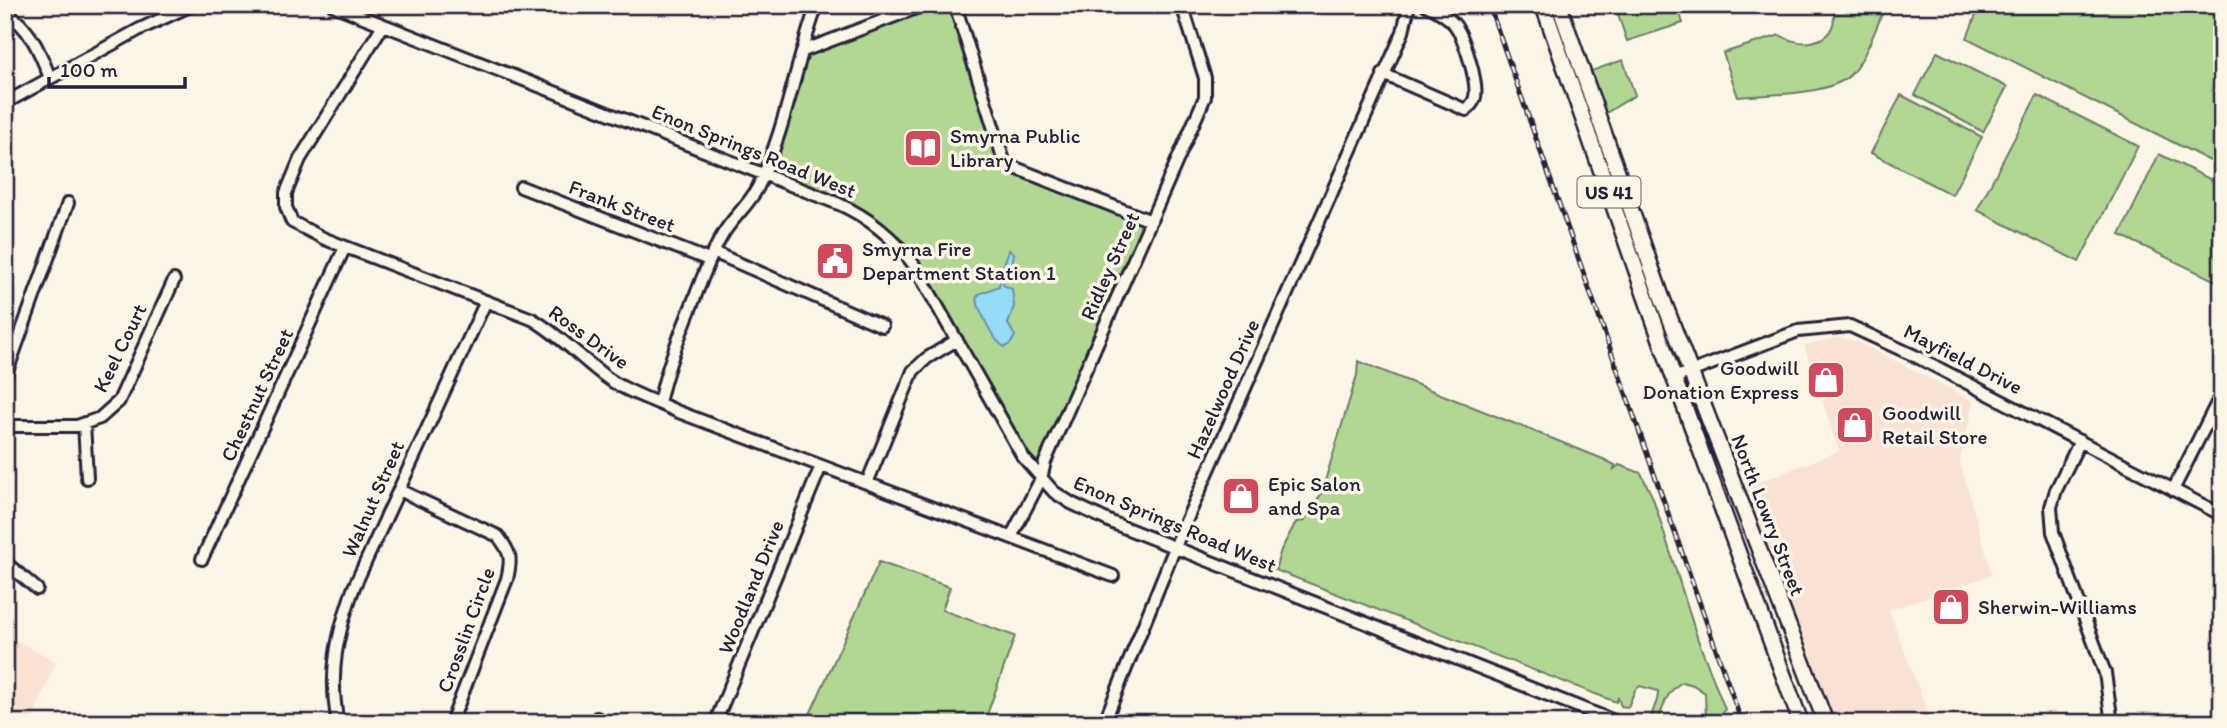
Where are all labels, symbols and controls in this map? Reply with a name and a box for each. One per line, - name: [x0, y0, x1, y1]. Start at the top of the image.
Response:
- scale bar: [49, 46, 186, 90]
- text: 100 m: [60, 57, 118, 82]
- street label: Enon Springs Road West: [648, 98, 860, 203]
- place label: Smyrna Public Library: [950, 123, 1081, 172]
- library icon: Smyrna Public Library: [902, 127, 944, 169]
- street label: Frank Street: [565, 174, 679, 237]
- road number: US 41: [1578, 176, 1640, 208]
- street label: Ridley Street: [1075, 208, 1145, 324]
- place label: Smyrna Fire Department Station 1: [862, 236, 1056, 285]
- public building icon: Smyrna Fire Department Station 1: [814, 240, 856, 282]
- street label: Keel Court: [87, 299, 152, 396]
- street label: Ross Drive: [544, 299, 634, 374]
- street label: Hazelwood Drive: [1181, 315, 1265, 462]
- street label: Mayfield Drive: [1900, 318, 2027, 399]
- street label: Chestnut Street: [215, 324, 298, 465]
- place label: Goodwill Donation Express: [1642, 355, 1799, 404]
- shop icon: Goodwill Donation Express: [1805, 359, 1847, 401]
- place label: Goodwill Retail Store: [1882, 400, 1988, 449]
- shop icon: Goodwill Retail Store: [1834, 404, 1876, 446]
- street label: North Lowry Street: [1726, 431, 1811, 599]
- street label: Walnut Street: [336, 437, 409, 561]
- street label: Enon Springs Road West: [1070, 469, 1281, 578]
- place label: Epic Salon and Spa: [1268, 471, 1361, 520]
- shop icon: Epic Salon and Spa: [1220, 475, 1262, 517]
- street label: Woodland Drive: [712, 516, 789, 657]
- street label: Crosslin Circle: [431, 564, 500, 696]
- shop icon: Sherwin-Williams: [1930, 586, 1972, 628]
- place label: Sherwin-Williams: [1978, 594, 2137, 619]

